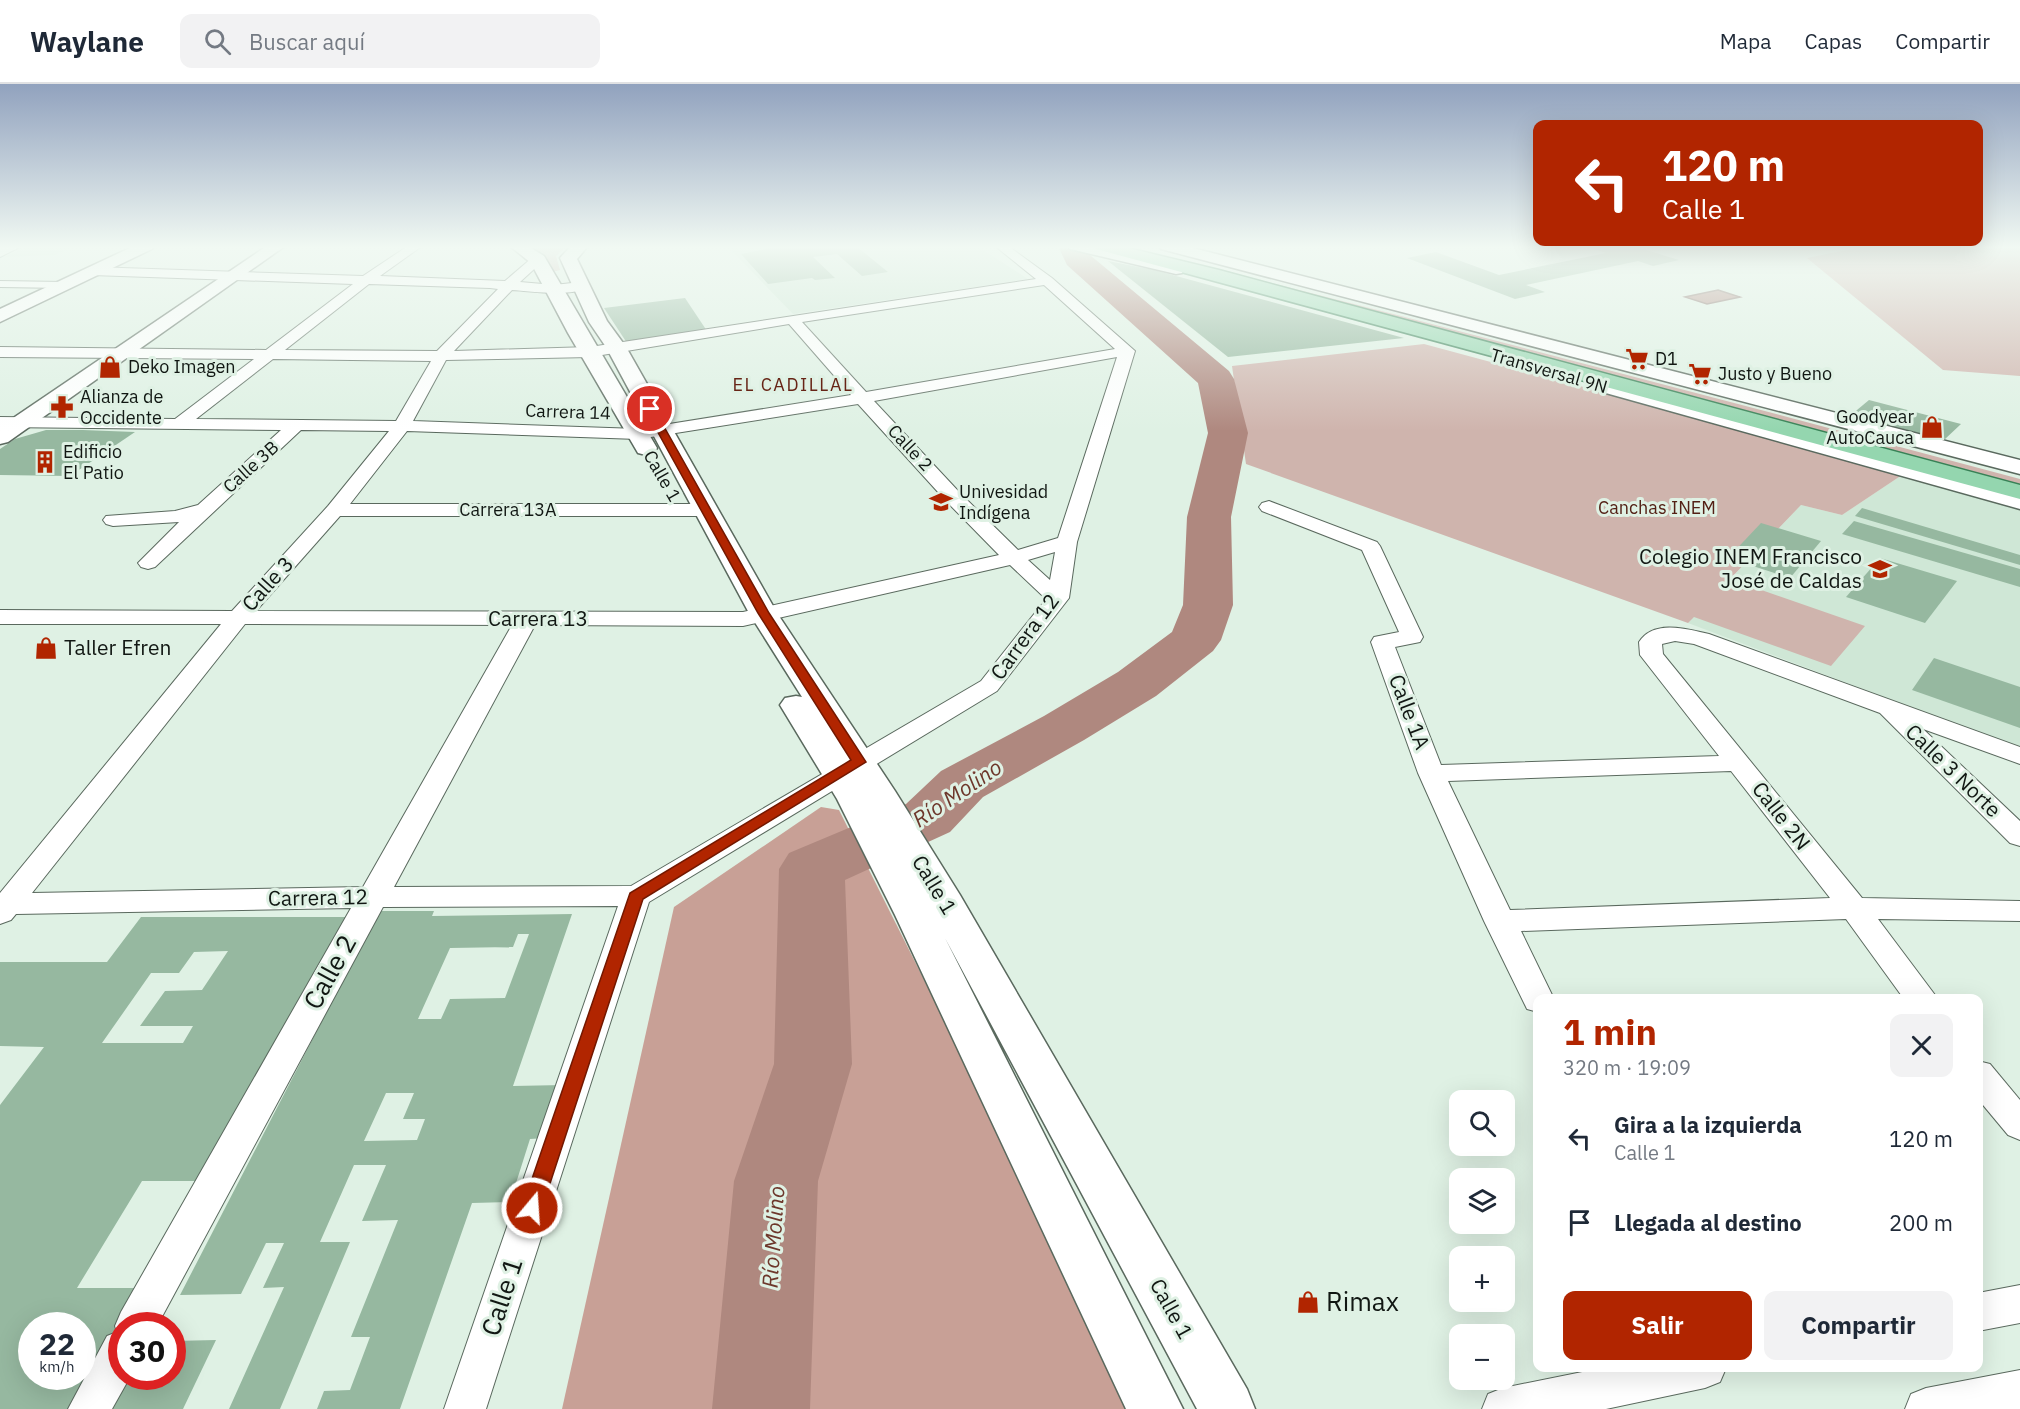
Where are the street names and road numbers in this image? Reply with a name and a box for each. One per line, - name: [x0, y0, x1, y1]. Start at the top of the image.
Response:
- street label: Transversal 9N: [1488, 343, 1610, 398]
- street label: Carrera 14: [525, 399, 611, 424]
- street label: Calle 2: [883, 420, 938, 476]
- street label: Calle 3B: [218, 436, 283, 498]
- street label: Calle 1: [639, 446, 686, 505]
- street label: Carrera 13A: [459, 498, 557, 521]
- street label: Calle 3: [235, 550, 299, 617]
- street label: Carrera 12: [983, 588, 1065, 685]
- street label: Carrera 13: [488, 604, 588, 632]
- street label: Calle 1A: [1383, 670, 1437, 753]
- street label: Calle 3 Norte: [1900, 718, 2008, 823]
- street label: Calle 2N: [1746, 775, 1817, 855]
- street label: Calle 1: [906, 850, 964, 919]
- street label: Carrera 12: [268, 882, 368, 912]
- street label: Calle 2: [295, 928, 363, 1015]
- street label: Calle 1: [473, 1253, 530, 1340]
- street label: Calle 1: [1144, 1273, 1200, 1344]

